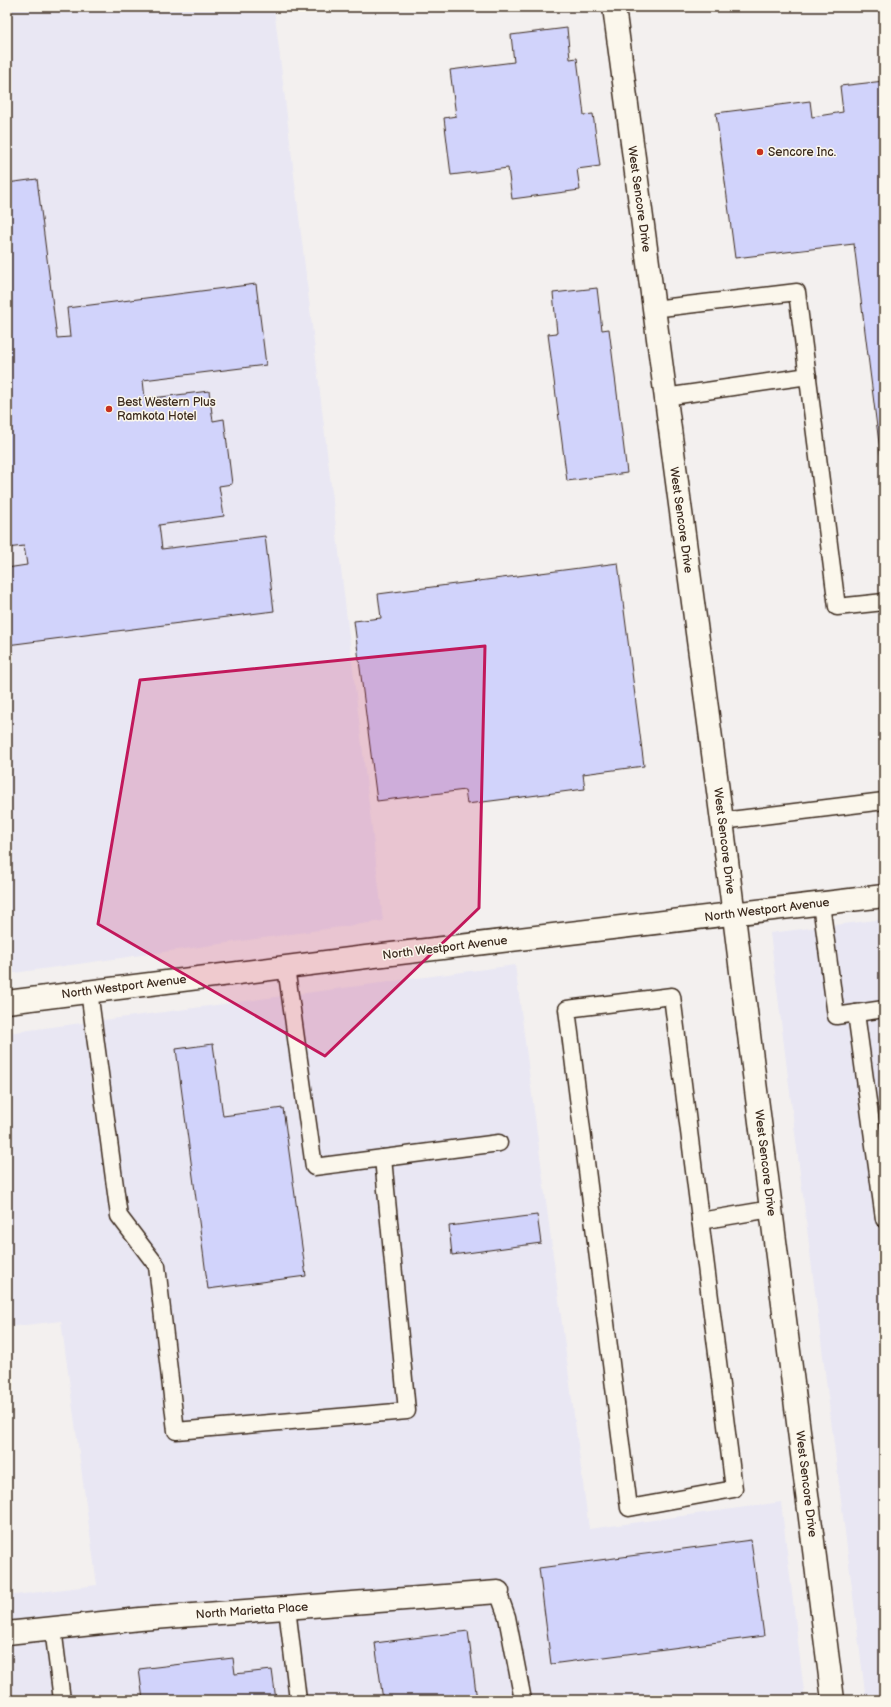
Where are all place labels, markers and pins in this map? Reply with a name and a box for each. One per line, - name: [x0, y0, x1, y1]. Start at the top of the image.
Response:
- place label: Sencore Inc.: [768, 145, 836, 160]
- marker: Sencore Inc.: [755, 147, 765, 157]
- place label: Best Western Plus Ramkota Hotel: [117, 395, 216, 424]
- marker: Best Western Plus Ramkota Hotel: [104, 404, 114, 414]

